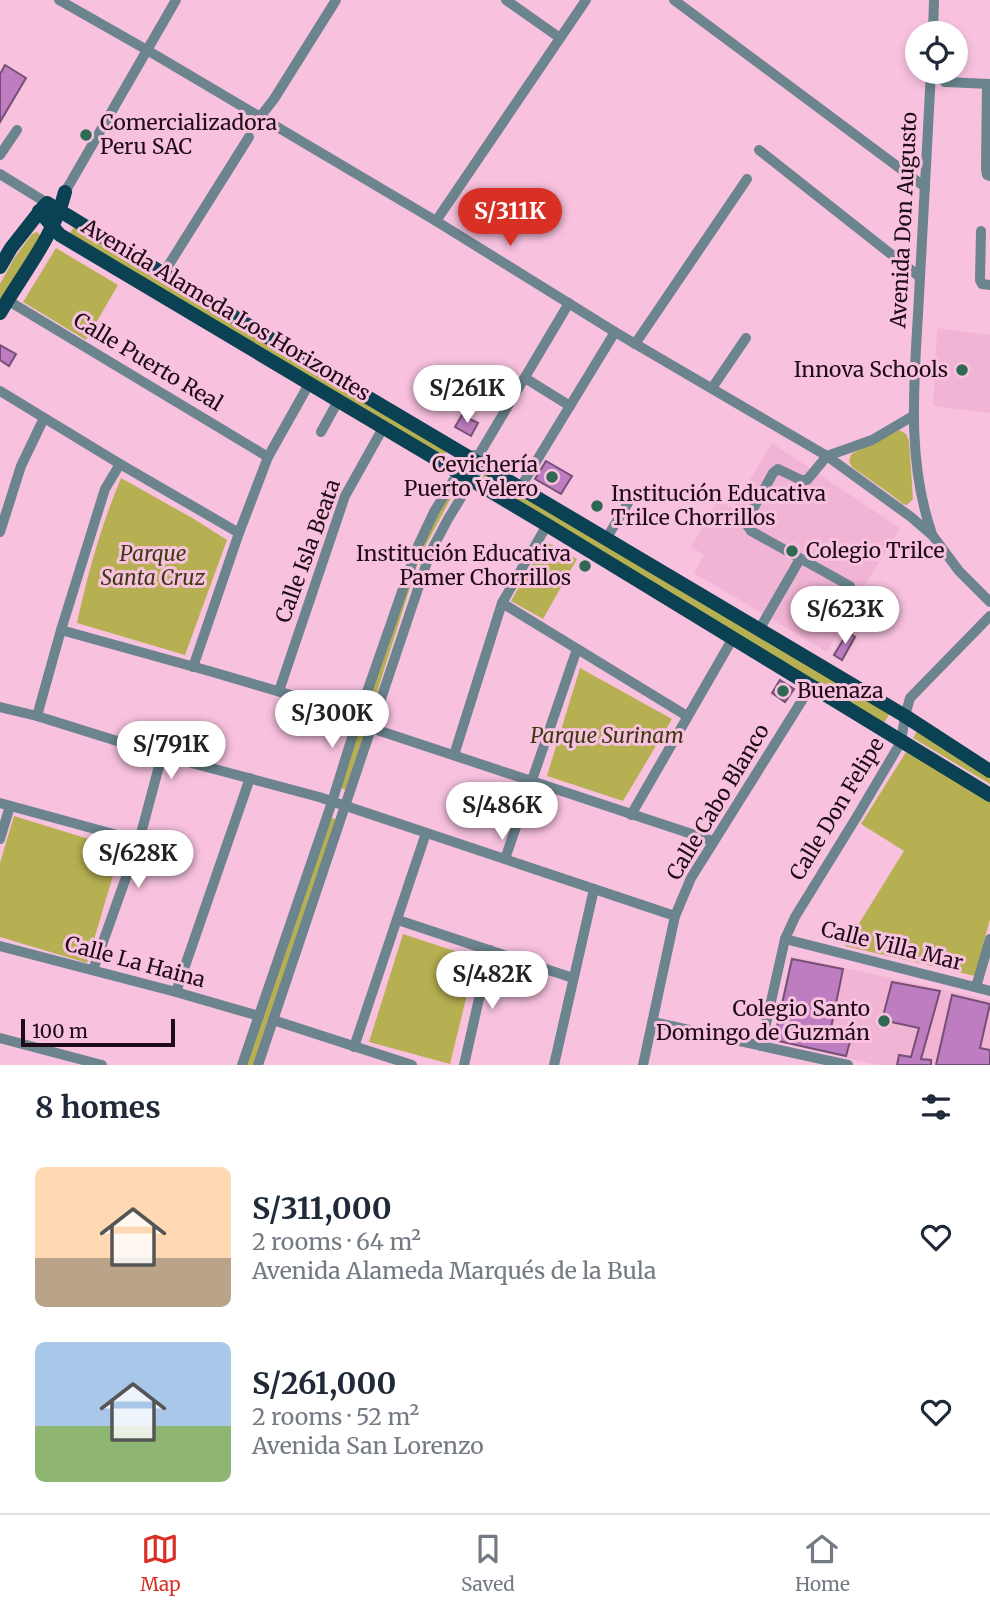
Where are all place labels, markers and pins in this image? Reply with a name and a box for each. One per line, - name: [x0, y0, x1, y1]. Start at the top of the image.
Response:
- place label: Comercializadora Peru SAC: [100, 109, 277, 160]
- marker: Comercializadora Peru SAC: [78, 127, 94, 143]
- pin: S/311K: [453, 188, 567, 248]
- place label: Innova Schools: [794, 356, 948, 383]
- marker: Innova Schools: [954, 362, 970, 378]
- pin: S/261K: [410, 366, 524, 425]
- place label: Cevichería Puerto Velero: [404, 451, 538, 502]
- marker: Cevichería Puerto Velero: [544, 469, 560, 485]
- place label: Institución Educativa Trilce Chorrillos: [611, 480, 826, 531]
- marker: Institución Educativa Trilce Chorrillos: [589, 498, 605, 514]
- place label: Colegio Trilce: [806, 537, 945, 564]
- place label: Institución Educativa Pamer Chorrillos: [356, 540, 571, 591]
- marker: Colegio Trilce: [784, 543, 800, 559]
- marker: Institución Educativa Pamer Chorrillos: [577, 558, 593, 574]
- pin: S/623K: [788, 586, 902, 646]
- place label: Buenaza: [797, 677, 883, 704]
- marker: Buenaza: [775, 683, 791, 699]
- pin: S/300K: [275, 690, 389, 750]
- pin: S/791K: [114, 722, 228, 781]
- pin: S/486K: [445, 782, 559, 842]
- pin: S/628K: [81, 830, 195, 890]
- pin: S/482K: [435, 951, 549, 1011]
- place label: Colegio Santo Domingo de Guzmán: [656, 995, 870, 1046]
- marker: Colegio Santo Domingo de Guzmán: [876, 1013, 892, 1029]

